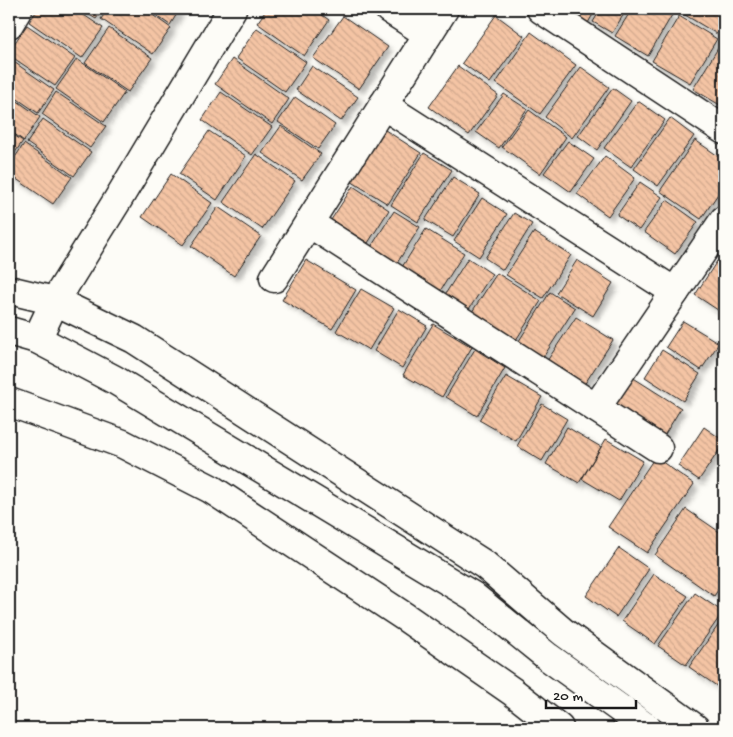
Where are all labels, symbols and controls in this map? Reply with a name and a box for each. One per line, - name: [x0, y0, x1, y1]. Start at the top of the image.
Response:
- scale bar: [546, 677, 636, 709]
- text: 20 m: [553, 688, 583, 706]

